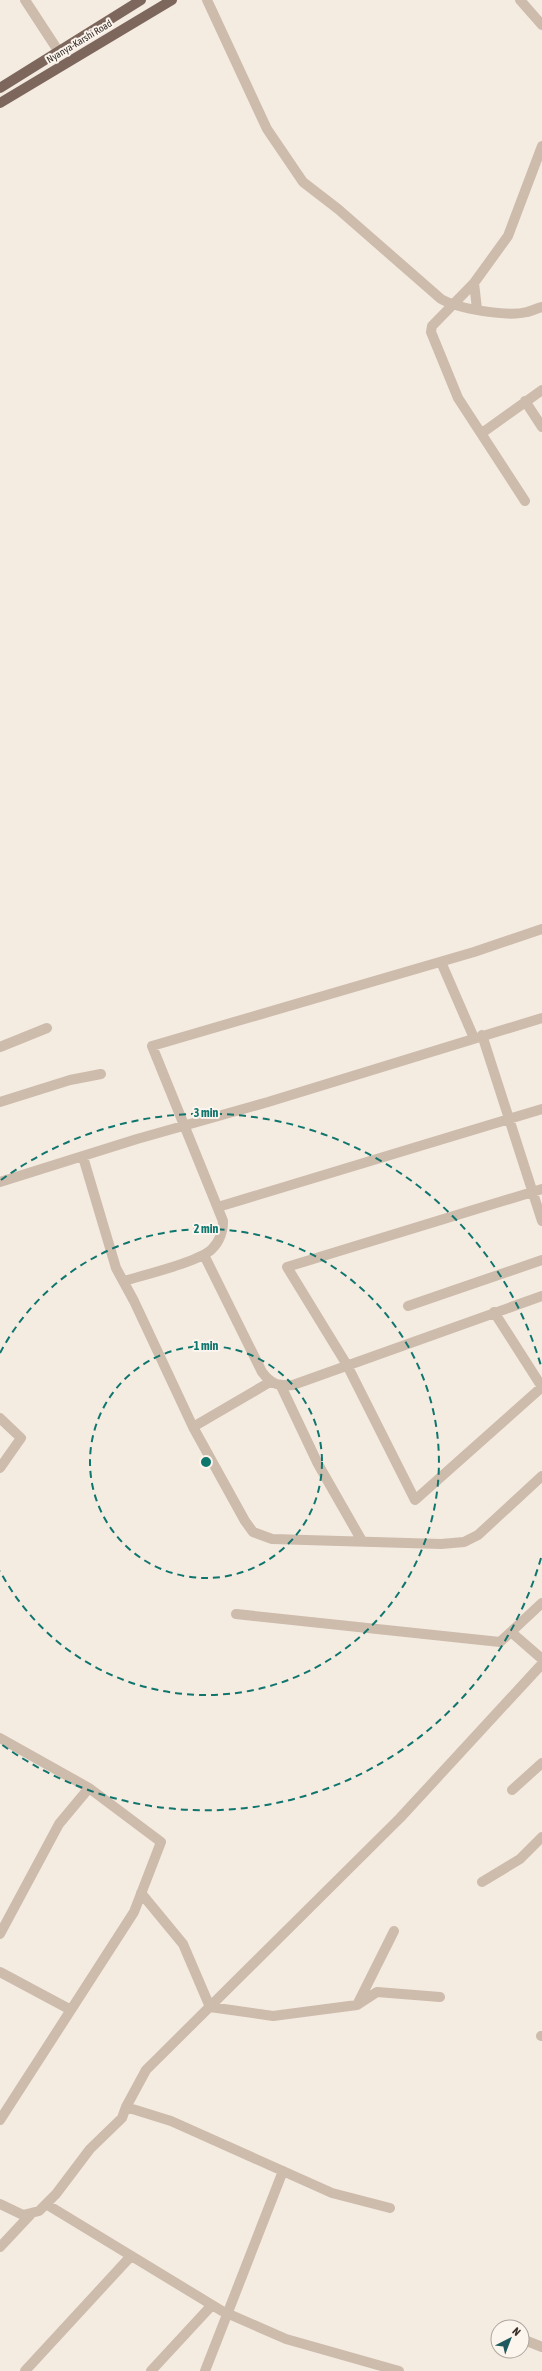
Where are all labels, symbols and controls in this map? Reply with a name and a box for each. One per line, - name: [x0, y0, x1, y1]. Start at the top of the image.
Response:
- street label: Nyanya-Karshi Road: [45, 18, 114, 65]
- text: 3 min: [194, 1106, 218, 1120]
- text: 2 min: [194, 1222, 218, 1236]
- text: 1 min: [194, 1339, 218, 1353]
- centre of rings: [199, 1455, 213, 1469]
- north arrow: [490, 2319, 530, 2359]
- text: N: [510, 2325, 523, 2338]

